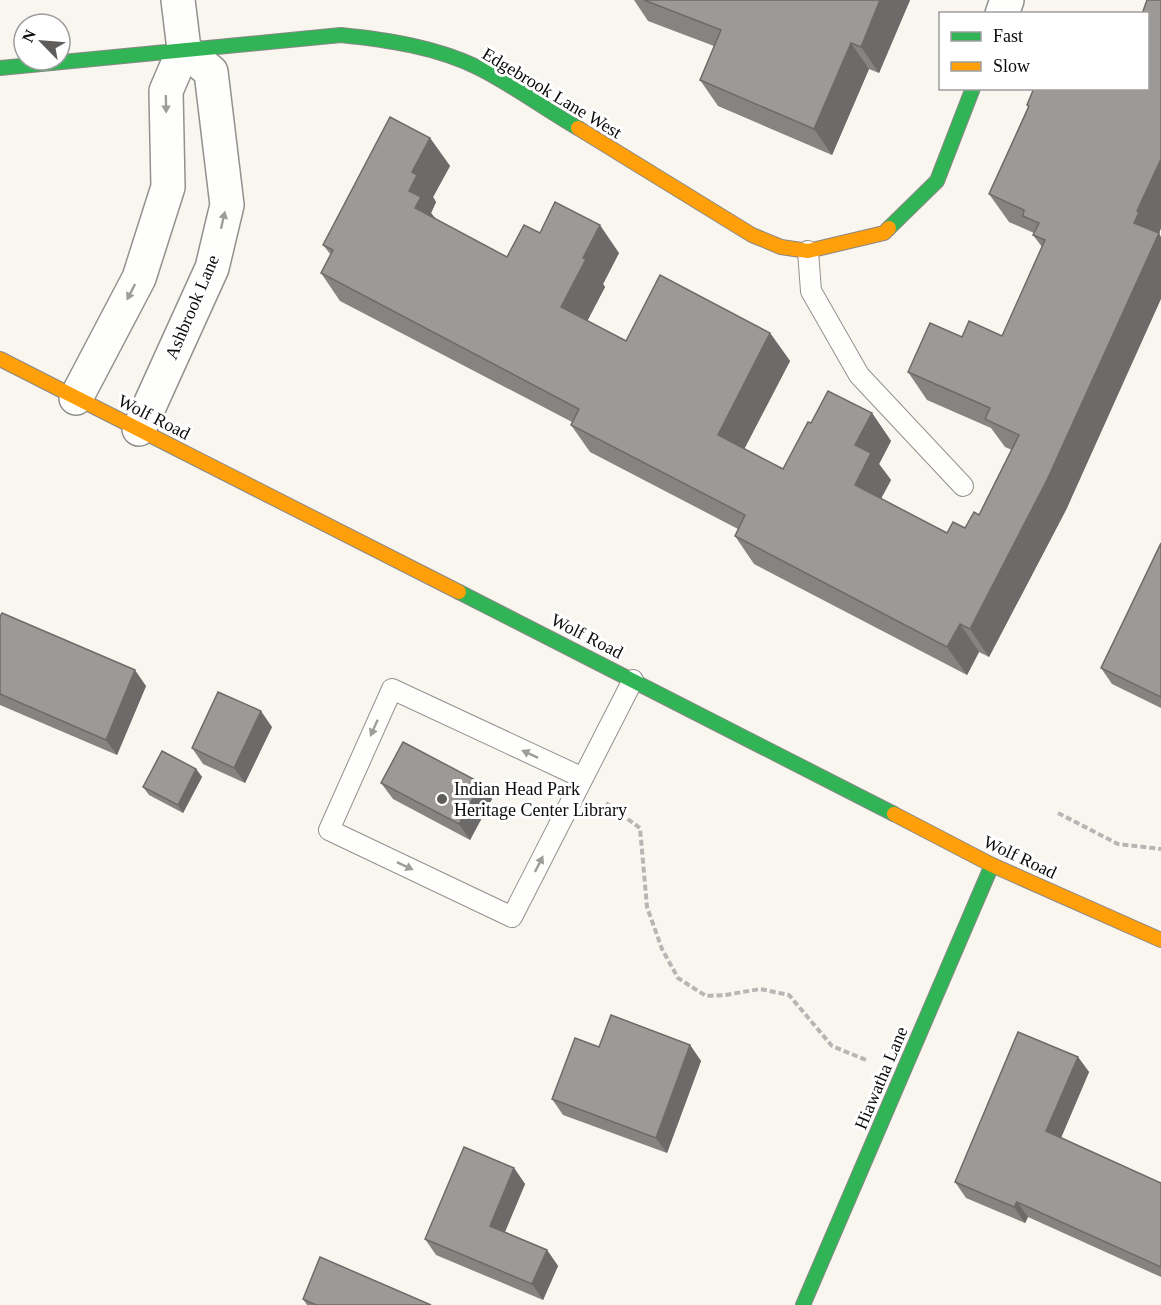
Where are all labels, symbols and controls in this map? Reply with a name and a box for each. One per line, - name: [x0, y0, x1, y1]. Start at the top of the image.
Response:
- north arrow: [12, 12, 72, 72]
- legend: [939, 12, 1149, 90]
- text: Fast: [993, 26, 1023, 46]
- text: N: [19, 27, 39, 45]
- street label: Edgebrook Lane West: [479, 43, 625, 143]
- text: Slow: [993, 56, 1030, 76]
- one-way arrow: [161, 94, 171, 113]
- one-way arrow: [219, 211, 229, 229]
- street label: Ashbrook Lane: [161, 252, 223, 362]
- one-way arrow: [127, 284, 136, 301]
- street label: Wolf Road: [115, 390, 193, 444]
- street label: Wolf Road: [548, 609, 626, 663]
- one-way arrow: [370, 720, 379, 737]
- one-way arrow: [521, 749, 538, 758]
- place label: Indian Head Park Heritage Center Library: [454, 779, 627, 820]
- marker: Indian Head Park Heritage Center Library: [435, 792, 449, 806]
- street label: Wolf Road: [980, 831, 1060, 883]
- one-way arrow: [534, 856, 543, 873]
- one-way arrow: [396, 861, 413, 870]
- street label: Hiawatha Lane: [850, 1024, 912, 1132]

